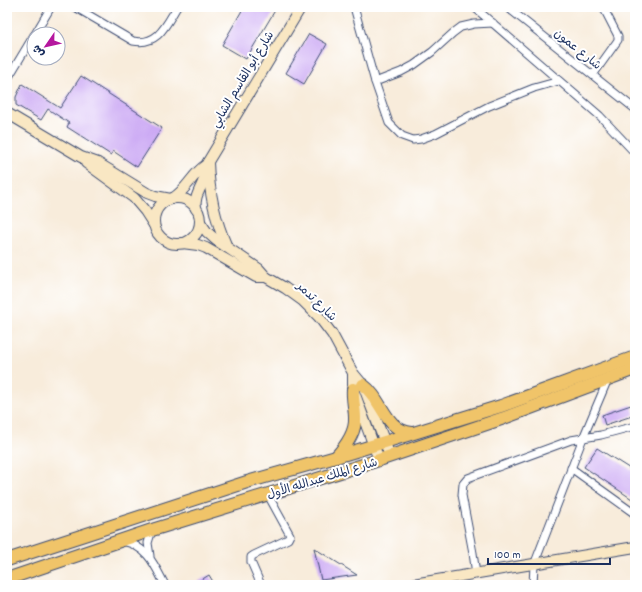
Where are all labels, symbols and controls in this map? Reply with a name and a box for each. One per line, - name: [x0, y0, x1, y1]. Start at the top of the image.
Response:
- north arrow: [26, 26, 66, 66]
- street label: شارع عمون: [550, 26, 604, 75]
- street label: شارع أبو القاسم الشابي: [208, 28, 280, 132]
- text: ش: [29, 41, 49, 60]
- street label: شارع تدمر: [291, 278, 340, 326]
- street label: شارع الملك عبدالله الأول: [265, 454, 380, 504]
- scale bar: [488, 540, 610, 566]
- text: 100 m: [494, 547, 521, 564]

